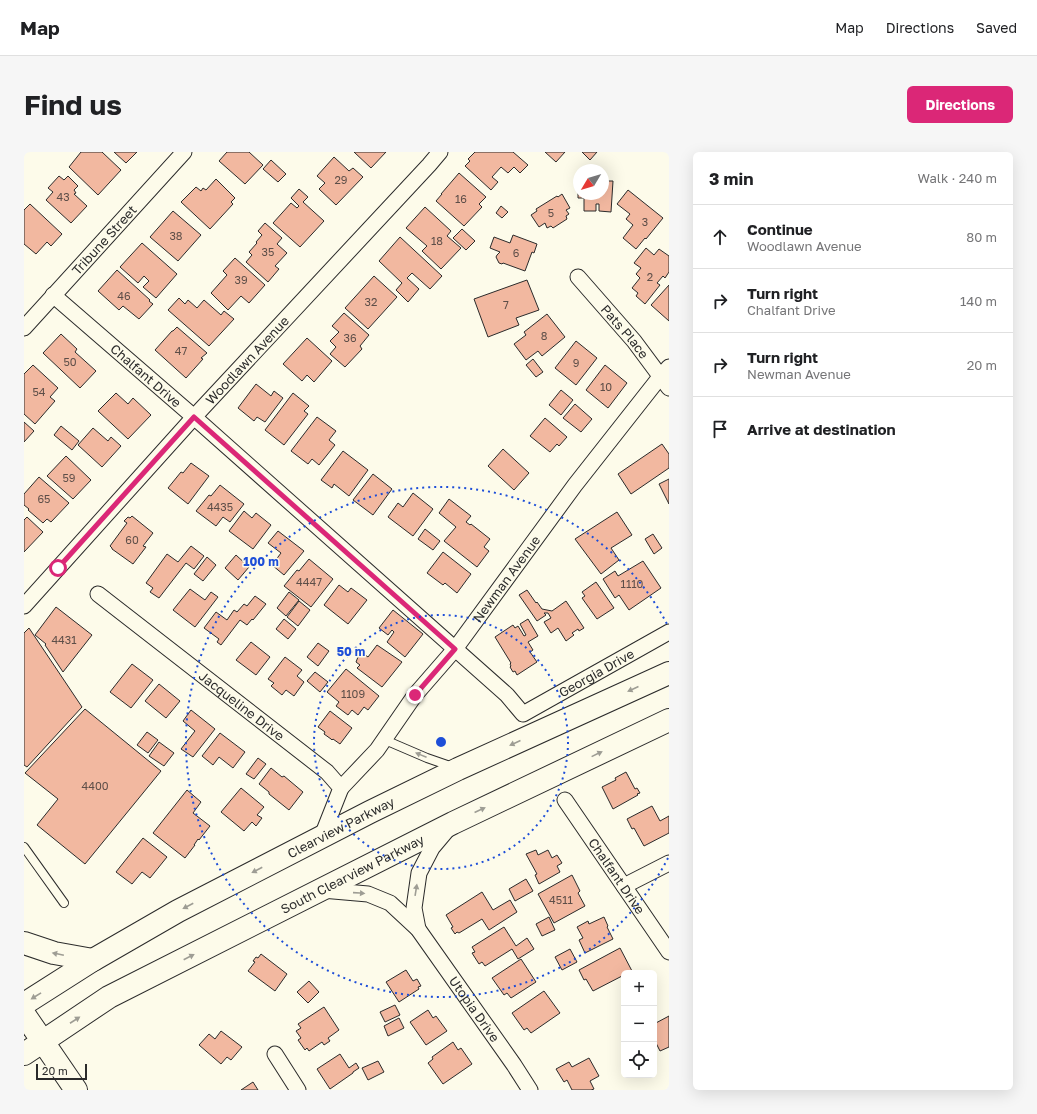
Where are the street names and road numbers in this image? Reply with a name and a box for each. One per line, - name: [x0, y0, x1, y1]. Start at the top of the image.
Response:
- street label: Tribune Street: [68, 202, 140, 278]
- street label: Pats Place: [598, 301, 652, 362]
- street label: Woodlawn Avenue: [202, 313, 292, 408]
- street label: Chalfant Drive: [107, 340, 185, 410]
- street label: Newman Avenue: [469, 532, 543, 626]
- street label: Georgia Drive: [556, 645, 637, 700]
- street label: Jacqueline Drive: [196, 668, 288, 744]
- street label: Clearview Parkway: [285, 793, 398, 861]
- street label: South Clearview Parkway: [278, 831, 427, 917]
- street label: Chalfant Drive: [585, 835, 649, 917]
- street label: Utopia Drive: [446, 973, 503, 1045]

